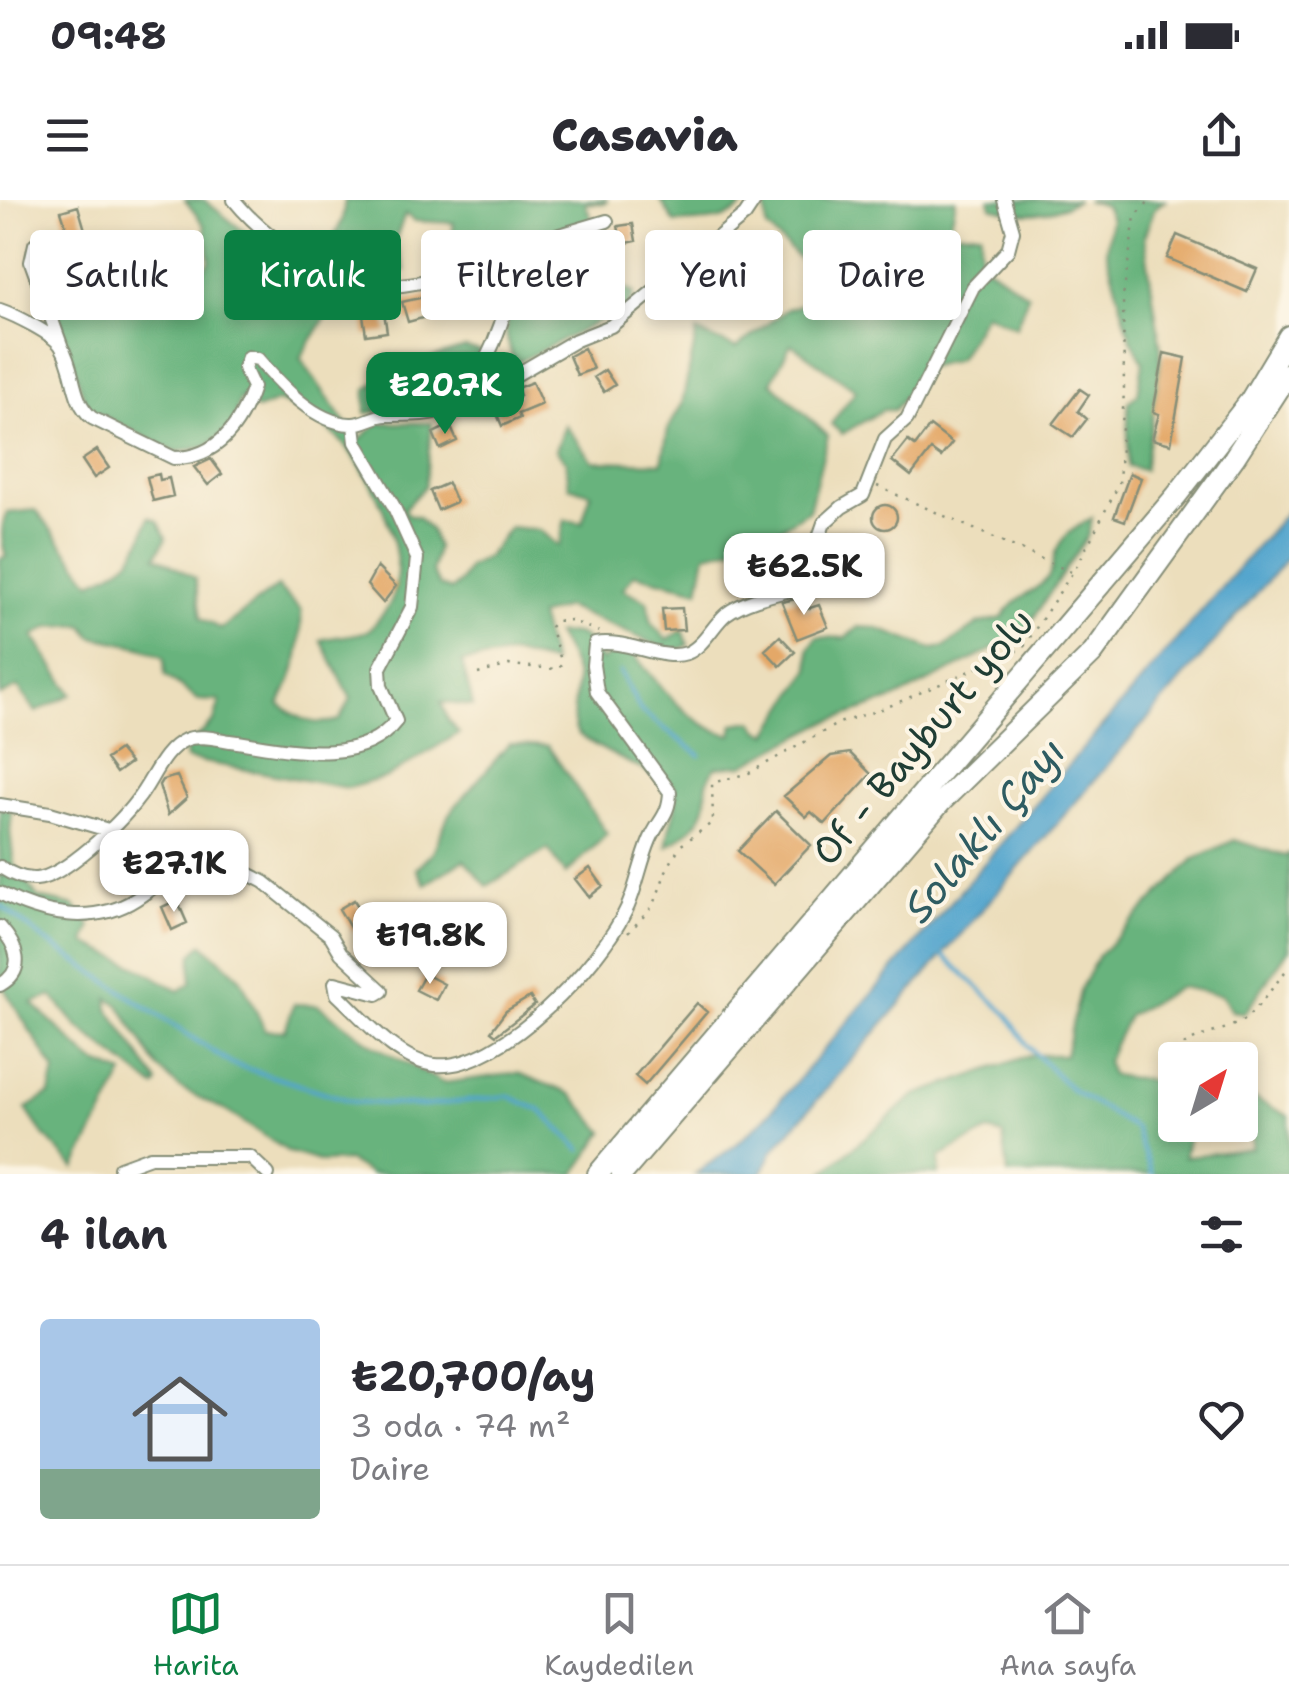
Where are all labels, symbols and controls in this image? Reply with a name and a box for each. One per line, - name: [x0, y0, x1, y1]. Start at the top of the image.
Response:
- text: 09:48: [50, 10, 167, 61]
- text: Casavia: [551, 105, 738, 165]
- icon: menu: [40, 108, 95, 163]
- icon: share: [1194, 108, 1249, 163]
- chip: Satılık: [30, 230, 204, 320]
- chip: Kiralık: [224, 230, 401, 320]
- chip: Filtreler: [421, 230, 625, 320]
- chip: Yeni: [645, 230, 783, 320]
- chip: Daire: [803, 230, 961, 320]
- pin: ₺20.7K: [364, 352, 526, 437]
- text: ₺20.7K: [388, 363, 502, 406]
- pin: ₺62.5K: [723, 533, 885, 618]
- text: ₺62.5K: [746, 544, 862, 587]
- street label: Of - Bayburt yolu: [800, 598, 1045, 876]
- water label: Solaklı Çayı: [891, 726, 1077, 934]
- pin: ₺27.1K: [93, 830, 255, 915]
- text: ₺27.1K: [122, 841, 226, 884]
- pin: ₺19.8K: [349, 902, 511, 987]
- text: ₺19.8K: [375, 913, 485, 956]
- north arrow: [1158, 1042, 1258, 1142]
- map controls: [1158, 1042, 1258, 1142]
- text: 4 ilan: [40, 1206, 168, 1262]
- icon: filters: [1194, 1207, 1249, 1262]
- text: ₺20,700/ay: [350, 1348, 595, 1404]
- icon: home: [120, 1359, 240, 1479]
- icon: heart: [1194, 1392, 1249, 1447]
- text: 3 oda · 74 m²: [350, 1404, 570, 1447]
- text: Daire: [350, 1447, 430, 1490]
- tab: Harita: [153, 1586, 239, 1684]
- tab: Kaydedilen: [544, 1586, 694, 1684]
- tab: Ana sayfa: [1000, 1586, 1136, 1684]

